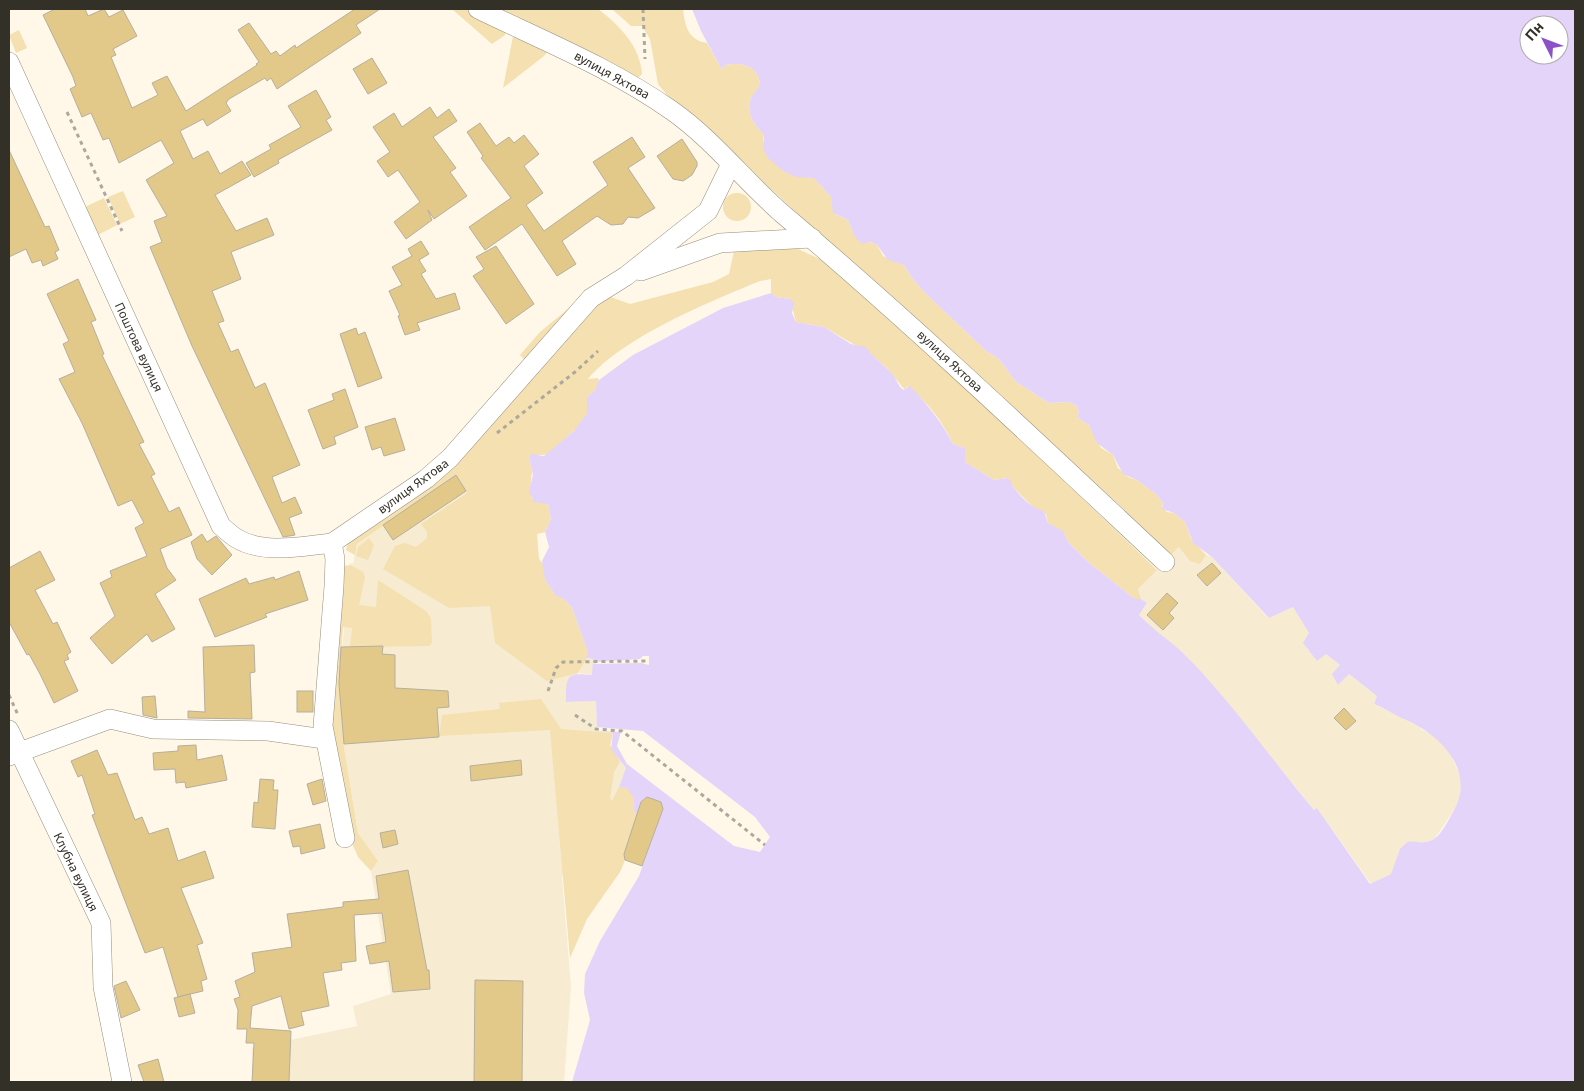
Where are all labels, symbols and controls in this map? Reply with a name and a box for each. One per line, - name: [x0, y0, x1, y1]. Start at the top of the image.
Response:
- north arrow: [1519, 15, 1569, 65]
- text: Пн: [1520, 17, 1548, 45]
- street label: вулиця Яхтова: [571, 47, 653, 103]
- street label: Поштова вулиця: [111, 300, 167, 394]
- street label: вулиця Яхтова: [914, 326, 986, 396]
- street label: вулиця Яхтова: [374, 454, 452, 518]
- street label: Клубна вулиця: [50, 830, 102, 914]

